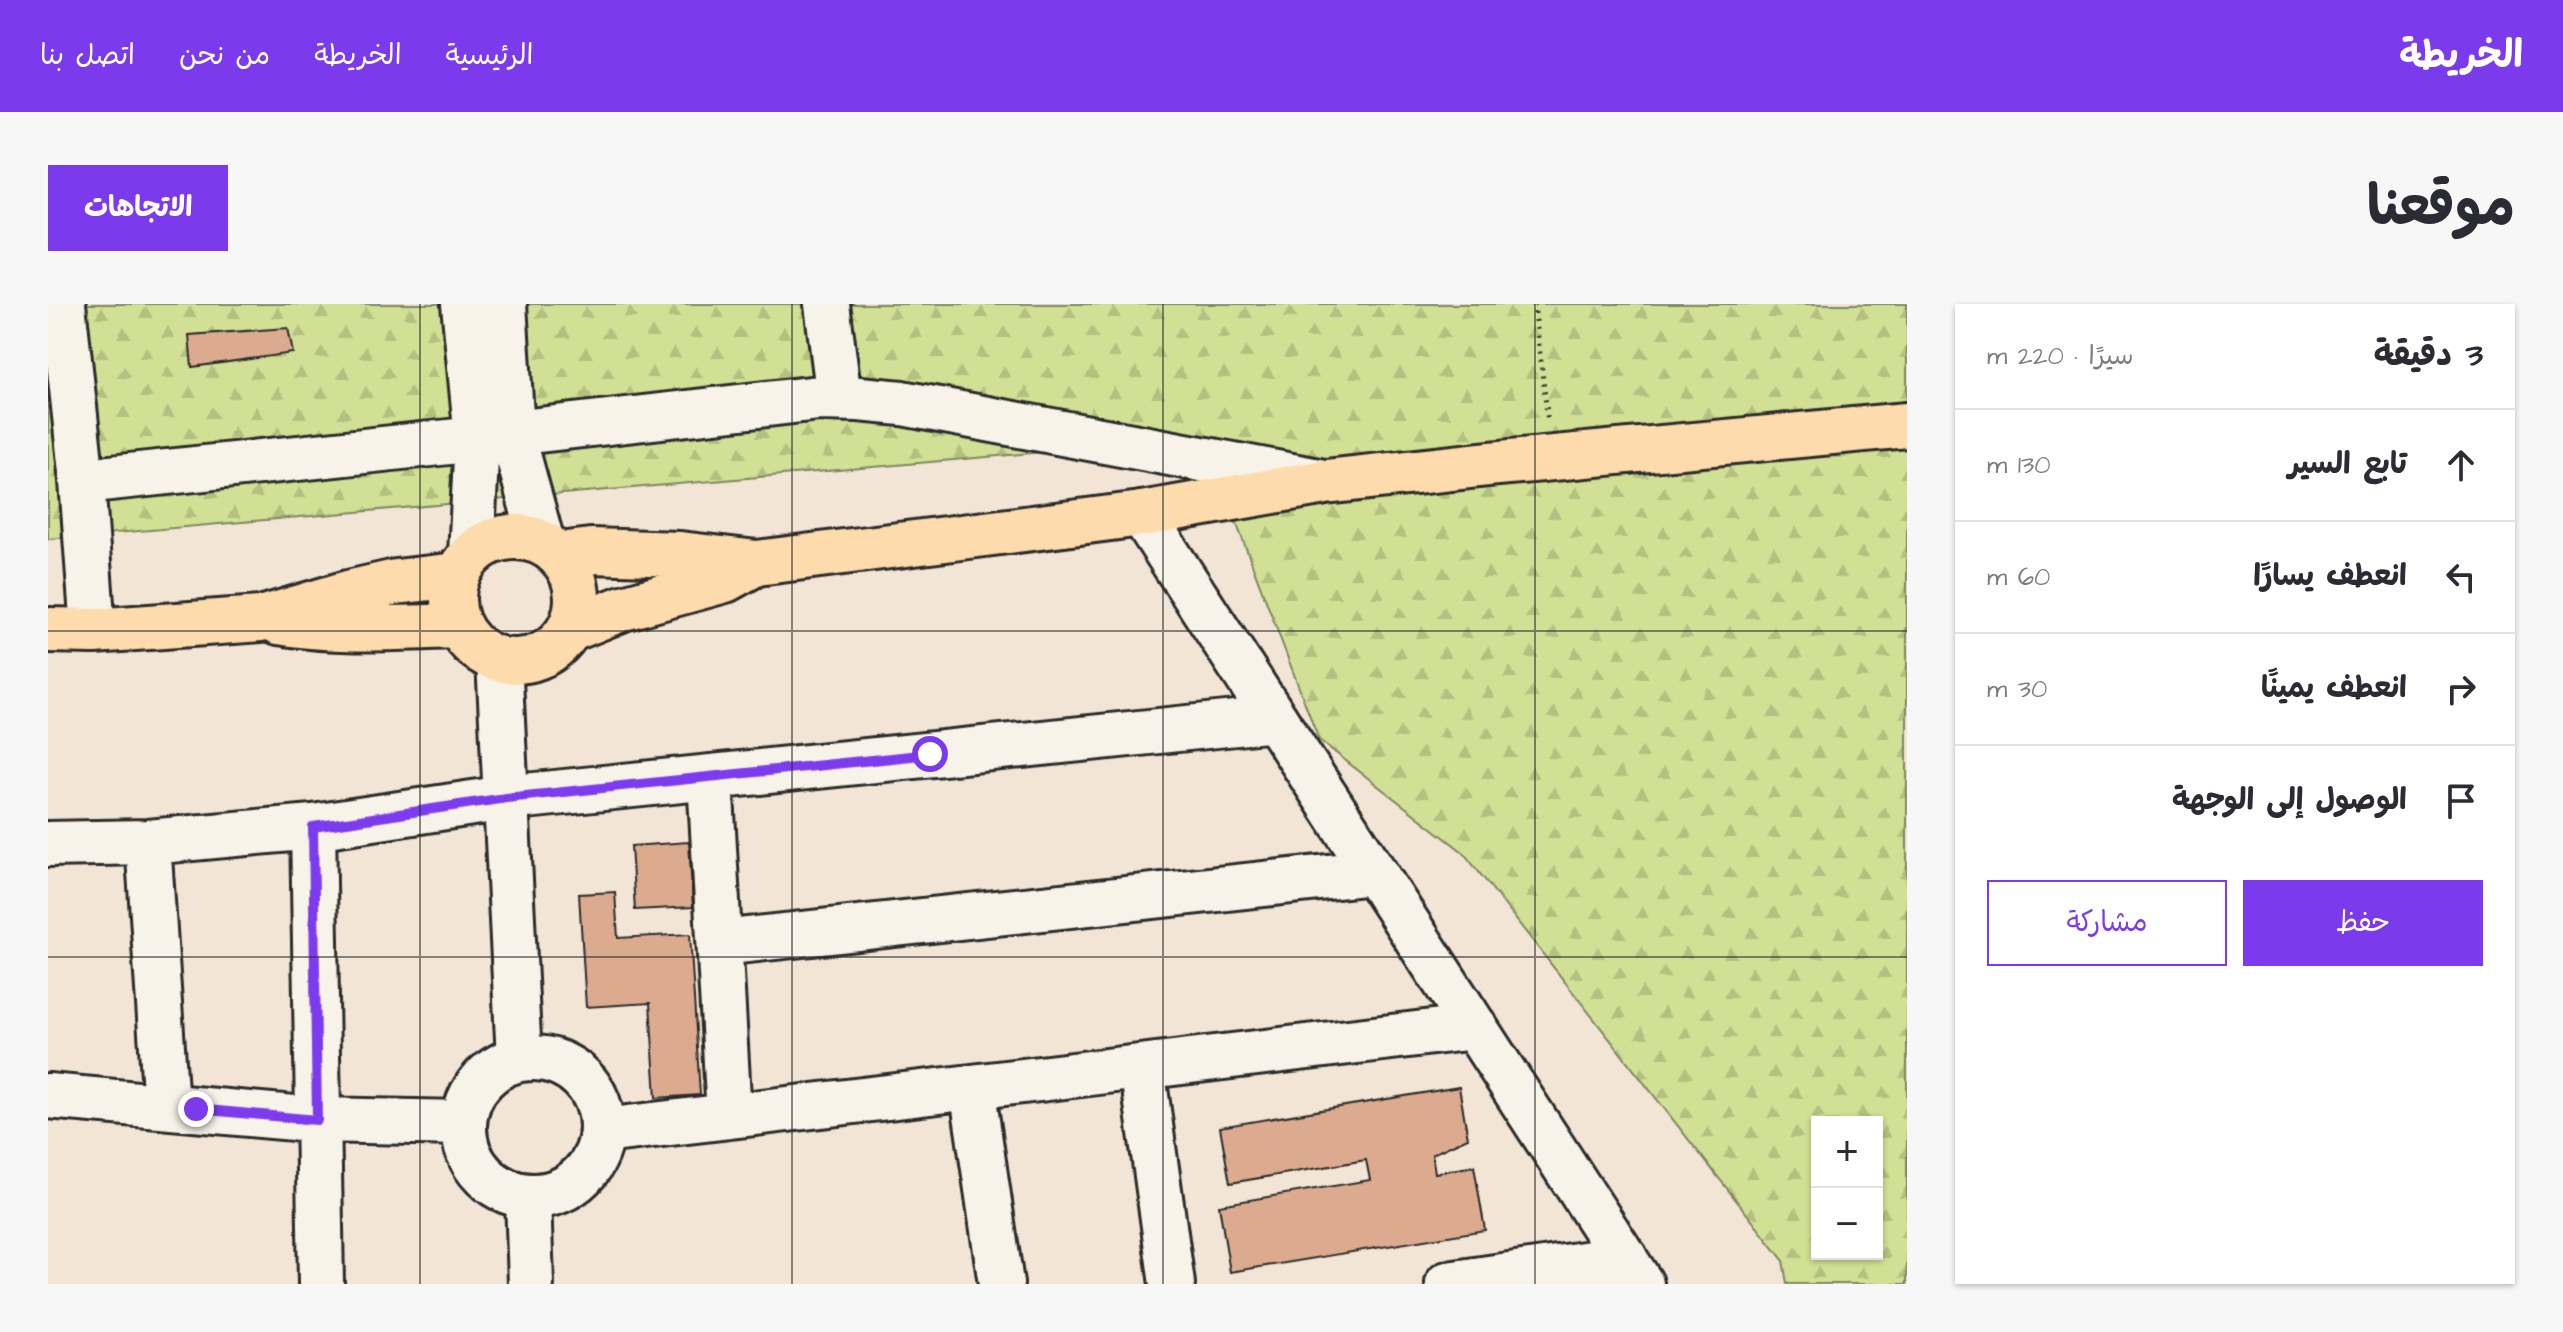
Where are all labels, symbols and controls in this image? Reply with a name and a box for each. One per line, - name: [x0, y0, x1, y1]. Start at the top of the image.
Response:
- text: الخريطة: [2399, 30, 2523, 82]
- text: اتصل بنا: [40, 36, 135, 75]
- text: من نحن: [179, 36, 270, 75]
- text: الخريطة: [314, 36, 402, 75]
- text: الرئيسية: [446, 36, 533, 75]
- button: الاتجاهات: [48, 165, 228, 251]
- text: موقعنا: [2367, 169, 2515, 247]
- text: 3 دقيقة: [2374, 331, 2483, 379]
- text: سيرًا · 220 m: [1987, 338, 2134, 374]
- text: تابع السير: [2288, 443, 2407, 485]
- icon: ahead: [2439, 443, 2483, 487]
- text: 130 m: [1987, 447, 2051, 483]
- text: انعطف يسارًا: [2253, 555, 2407, 597]
- icon: left: [2439, 555, 2483, 599]
- text: 60 m: [1987, 559, 2050, 595]
- text: انعطف يمينًا: [2261, 667, 2407, 709]
- icon: right: [2439, 667, 2483, 711]
- text: 30 m: [1987, 671, 2047, 707]
- route start: [912, 736, 948, 772]
- text: الوصول إلى الوجهة: [2172, 779, 2407, 821]
- icon: arrive: [2439, 779, 2483, 823]
- button: مشاركة: [1987, 880, 2227, 966]
- button: حفظ: [2243, 880, 2483, 966]
- route end: [178, 1091, 214, 1127]
- map controls: [1811, 1116, 1883, 1260]
- button: +: [1811, 1116, 1883, 1188]
- button: −: [1811, 1188, 1883, 1260]

